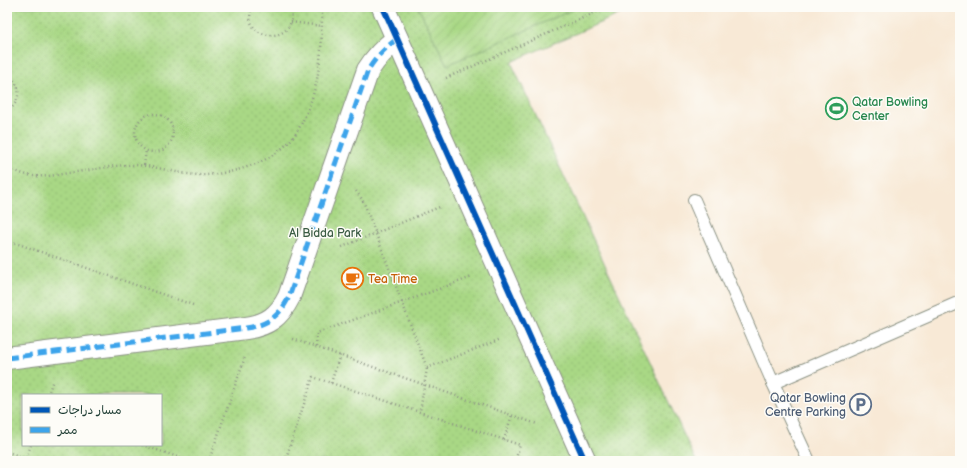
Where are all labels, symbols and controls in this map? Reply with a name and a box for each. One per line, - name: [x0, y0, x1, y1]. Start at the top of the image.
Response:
- place label: Qatar Bowling Center: [852, 95, 928, 124]
- sports icon: Qatar Bowling Center: [824, 96, 850, 122]
- park label: Al Bidda Park: [289, 226, 361, 241]
- cafe icon: Tea Time: [339, 266, 365, 292]
- place label: Tea Time: [368, 272, 417, 287]
- place label: Qatar Bowling Centre Parking: [765, 391, 846, 420]
- parking icon: Qatar Bowling Centre Parking: [848, 392, 874, 418]
- legend: [22, 394, 162, 446]
- text: مسار دراجات: [58, 403, 122, 418]
- text: ممر: [57, 423, 77, 438]

